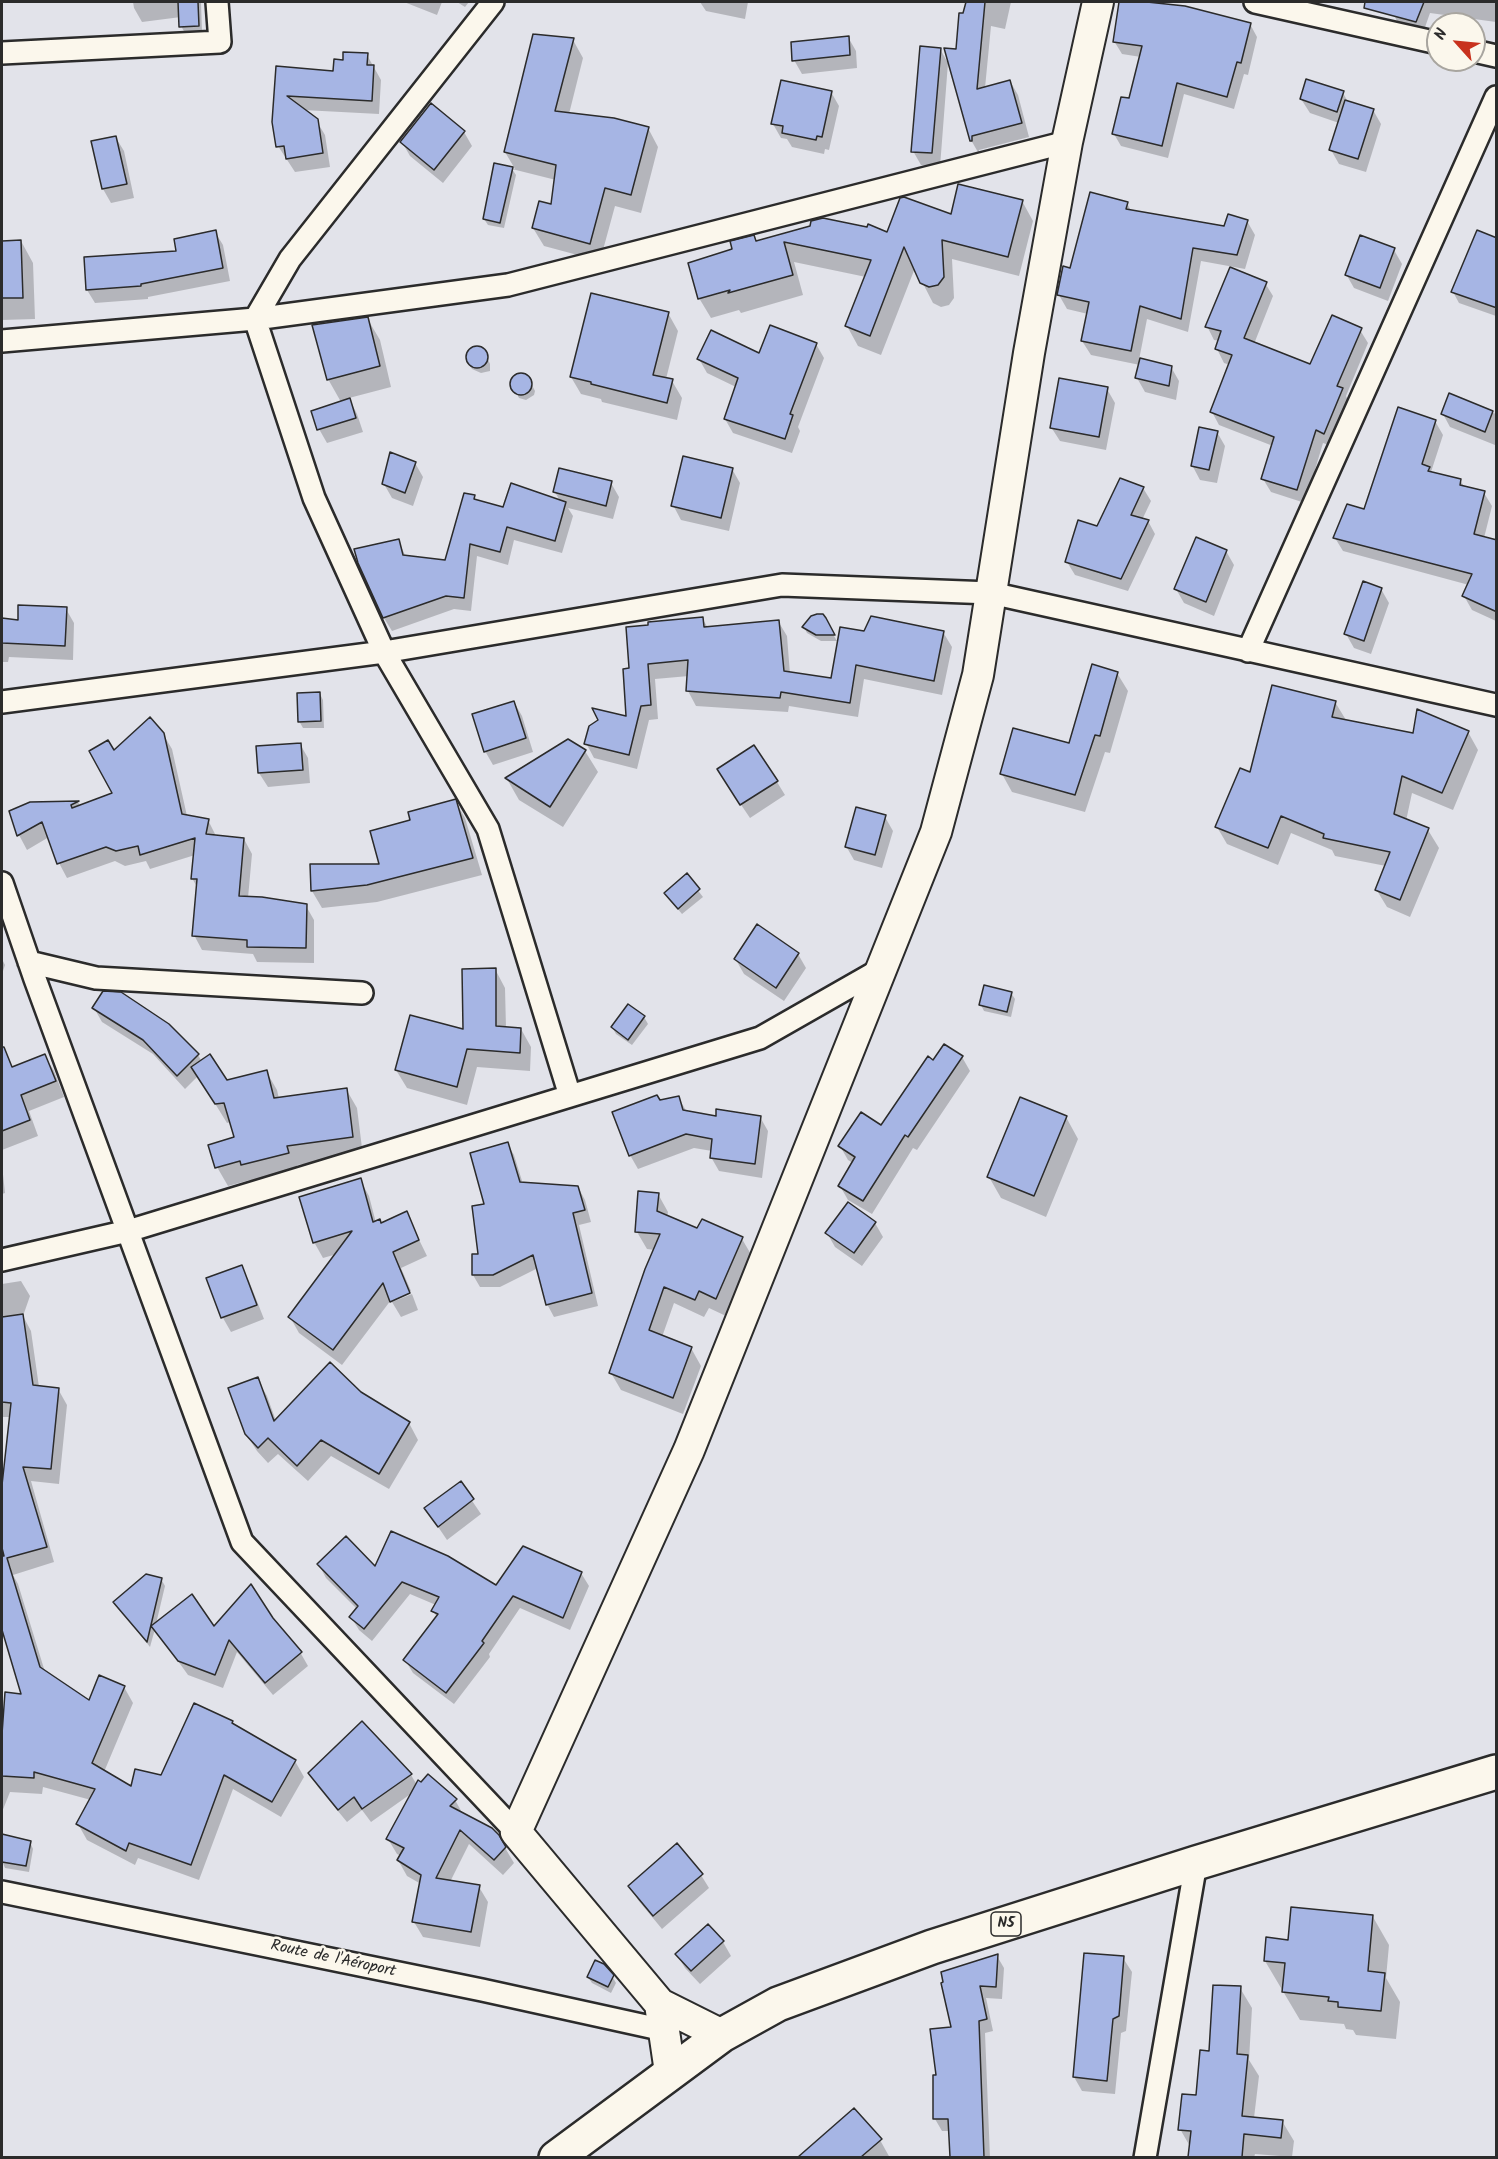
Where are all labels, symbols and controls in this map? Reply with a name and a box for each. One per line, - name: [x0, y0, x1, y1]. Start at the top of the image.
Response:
- north arrow: [1426, 12, 1486, 72]
- text: N: [1428, 24, 1455, 45]
- road number: N5: [991, 1912, 1021, 1936]
- street label: Route de l'Aéroport: [269, 1937, 397, 1983]

